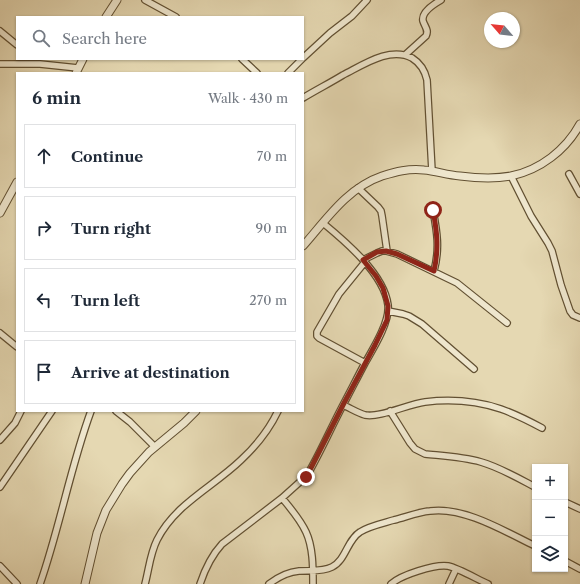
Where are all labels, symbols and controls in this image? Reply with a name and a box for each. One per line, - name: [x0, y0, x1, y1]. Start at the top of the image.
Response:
- north arrow: [484, 12, 520, 48]
- search box: [16, 16, 304, 60]
- icon: search: [30, 27, 52, 49]
- text: Search here: [62, 29, 147, 48]
- text: 6 min: [32, 88, 81, 108]
- text: Walk · 430 m: [208, 90, 288, 106]
- icon: ahead: [33, 145, 55, 167]
- text: Continue: [71, 147, 143, 166]
- text: 70 m: [257, 148, 287, 164]
- route start: [424, 201, 442, 219]
- icon: right: [33, 217, 55, 239]
- text: Turn right: [71, 219, 151, 238]
- text: 90 m: [256, 220, 287, 236]
- icon: left: [33, 289, 55, 311]
- text: Turn left: [71, 291, 140, 310]
- text: 270 m: [249, 292, 287, 308]
- icon: arrive: [33, 361, 55, 383]
- text: Arrive at destination: [71, 363, 230, 382]
- map controls: [532, 464, 568, 572]
- button: +: [532, 464, 568, 500]
- route end: [297, 468, 315, 486]
- button: −: [532, 500, 568, 536]
- button: layers: [532, 536, 568, 572]

